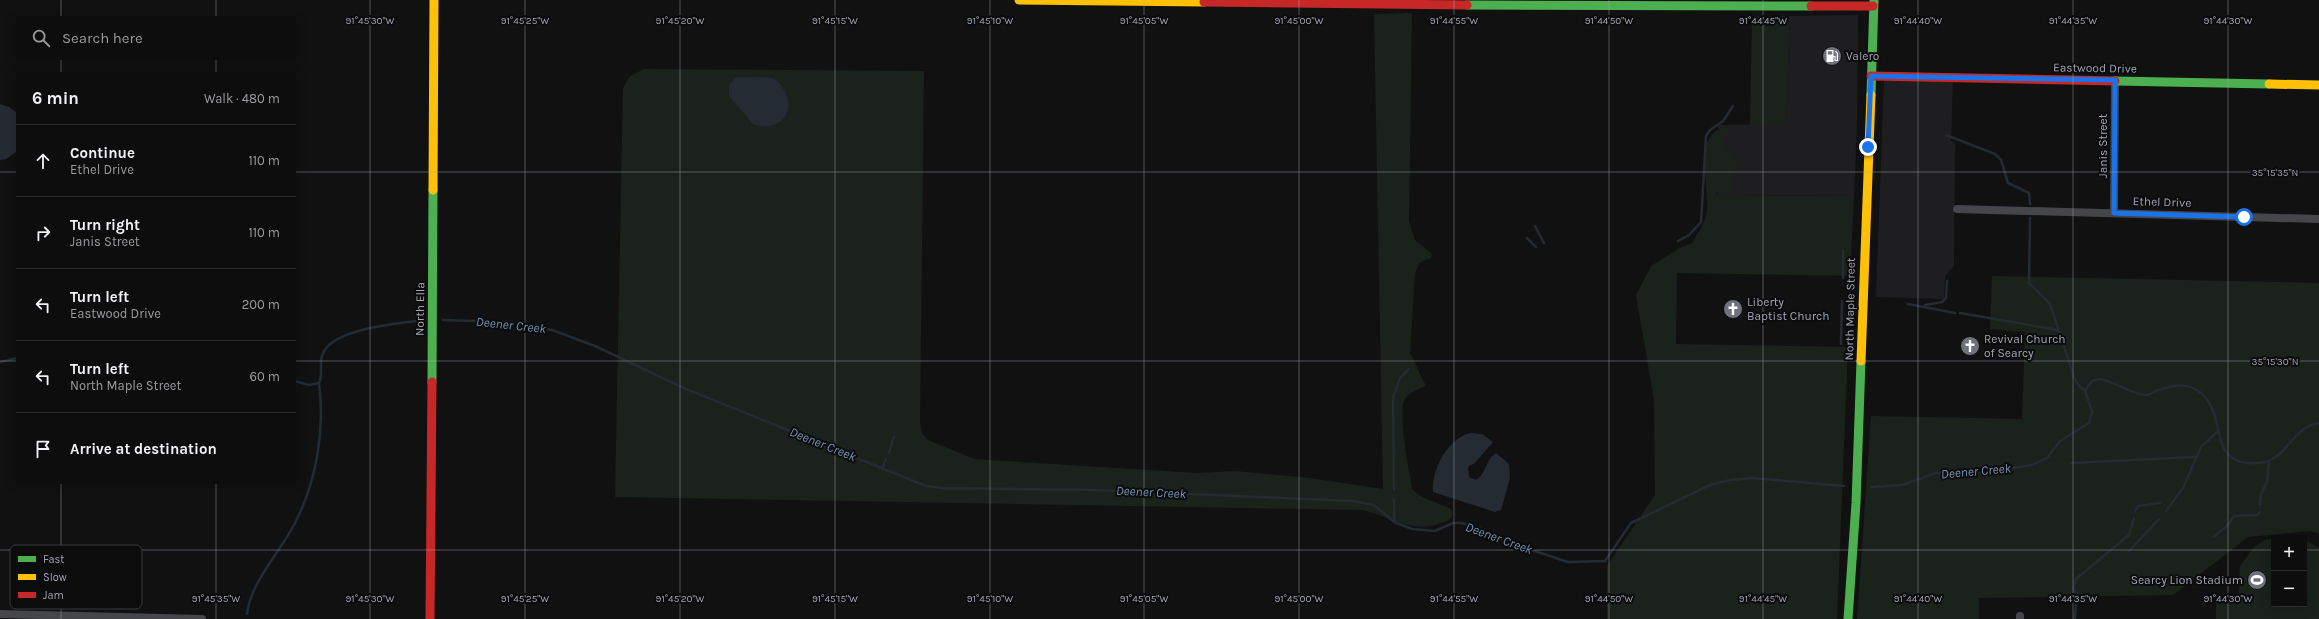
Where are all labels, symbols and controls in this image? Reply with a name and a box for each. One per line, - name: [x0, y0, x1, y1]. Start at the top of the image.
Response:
- text: 91°45'30"W: [346, 15, 395, 27]
- text: 91°45'25"W: [501, 15, 549, 27]
- text: 91°45'20"W: [656, 15, 704, 27]
- text: 91°45'15"W: [812, 15, 858, 27]
- text: 91°45'10"W: [967, 15, 1013, 27]
- text: 91°45'05"W: [1120, 15, 1168, 27]
- text: 91°45'00"W: [1275, 15, 1324, 27]
- text: 91°44'55"W: [1430, 15, 1478, 27]
- text: 91°44'50"W: [1585, 15, 1633, 27]
- text: 91°44'45"W: [1739, 15, 1787, 27]
- text: 91°44'40"W: [1894, 15, 1942, 27]
- text: 91°44'35"W: [2049, 15, 2097, 27]
- text: 91°44'30"W: [2204, 15, 2252, 27]
- search box: [16, 16, 296, 60]
- icon: search: [30, 27, 52, 49]
- text: Search here: [62, 29, 143, 47]
- fuel station icon: Valero: [1821, 45, 1843, 67]
- place label: Valero: [1846, 49, 1879, 63]
- street label: Eastwood Drive: [2053, 60, 2137, 76]
- text: 6 min: [32, 88, 79, 108]
- text: Walk · 480 m: [204, 91, 280, 106]
- street label: Janis Street: [2096, 113, 2110, 178]
- route end: [1859, 138, 1877, 156]
- text: Continue: [70, 144, 135, 162]
- icon: ahead: [32, 150, 54, 172]
- text: 110 m: [248, 153, 280, 168]
- text: Ethel Drive: [70, 162, 134, 177]
- text: 35°15'35"N: [2252, 167, 2298, 179]
- street label: Ethel Drive: [2132, 194, 2192, 210]
- route start: [2235, 208, 2253, 226]
- text: Turn right: [70, 216, 140, 234]
- icon: right: [32, 222, 54, 244]
- text: 110 m: [248, 225, 280, 240]
- text: Janis Street: [70, 234, 140, 249]
- street label: North Maple Street: [1842, 257, 1858, 361]
- street label: North Ella: [413, 282, 427, 336]
- text: Turn left: [70, 288, 129, 306]
- icon: left: [32, 294, 54, 316]
- place label: Liberty Baptist Church: [1747, 295, 1829, 323]
- text: 200 m: [242, 297, 280, 312]
- church icon: Liberty Baptist Church: [1722, 298, 1744, 320]
- text: Eastwood Drive: [70, 306, 161, 321]
- water label: Deener Creek: [475, 314, 547, 336]
- place label: Revival Church of Searcy: [1984, 332, 2066, 360]
- church icon: Revival Church of Searcy: [1959, 335, 1981, 357]
- text: 35°15'30"N: [2252, 356, 2299, 368]
- text: Turn left: [70, 360, 129, 378]
- icon: left: [32, 366, 54, 388]
- text: 60 m: [250, 369, 280, 384]
- text: North Maple Street: [70, 378, 181, 393]
- water label: Deener Creek: [788, 424, 859, 464]
- icon: arrive: [32, 438, 54, 460]
- text: Arrive at destination: [70, 440, 217, 458]
- water label: Deener Creek: [1940, 460, 2012, 482]
- water label: Deener Creek: [1115, 483, 1187, 501]
- water label: Deener Creek: [1463, 519, 1535, 557]
- map controls: [2271, 535, 2307, 607]
- button: +: [2271, 535, 2307, 571]
- legend: [10, 545, 142, 609]
- text: Fast: [43, 553, 64, 566]
- sports icon: Searcy Lion Stadium: [2246, 569, 2268, 591]
- text: Slow: [43, 571, 67, 584]
- button: −: [2271, 571, 2307, 607]
- place label: Searcy Lion Stadium: [2131, 573, 2243, 587]
- text: Jam: [43, 589, 64, 602]
- text: 91°45'35"W: [192, 593, 240, 605]
- text: 91°45'30"W: [346, 593, 395, 605]
- text: 91°45'25"W: [501, 593, 549, 605]
- text: 91°45'20"W: [656, 593, 704, 605]
- text: 91°45'15"W: [812, 593, 858, 605]
- text: 91°45'10"W: [967, 593, 1013, 605]
- text: 91°45'05"W: [1120, 593, 1168, 605]
- text: 91°45'00"W: [1275, 593, 1324, 605]
- text: 91°44'55"W: [1430, 593, 1478, 605]
- text: 91°44'50"W: [1585, 593, 1633, 605]
- text: 91°44'45"W: [1739, 593, 1787, 605]
- text: 91°44'40"W: [1894, 593, 1942, 605]
- text: 91°44'35"W: [2049, 593, 2097, 605]
- text: 91°44'30"W: [2204, 593, 2252, 605]

